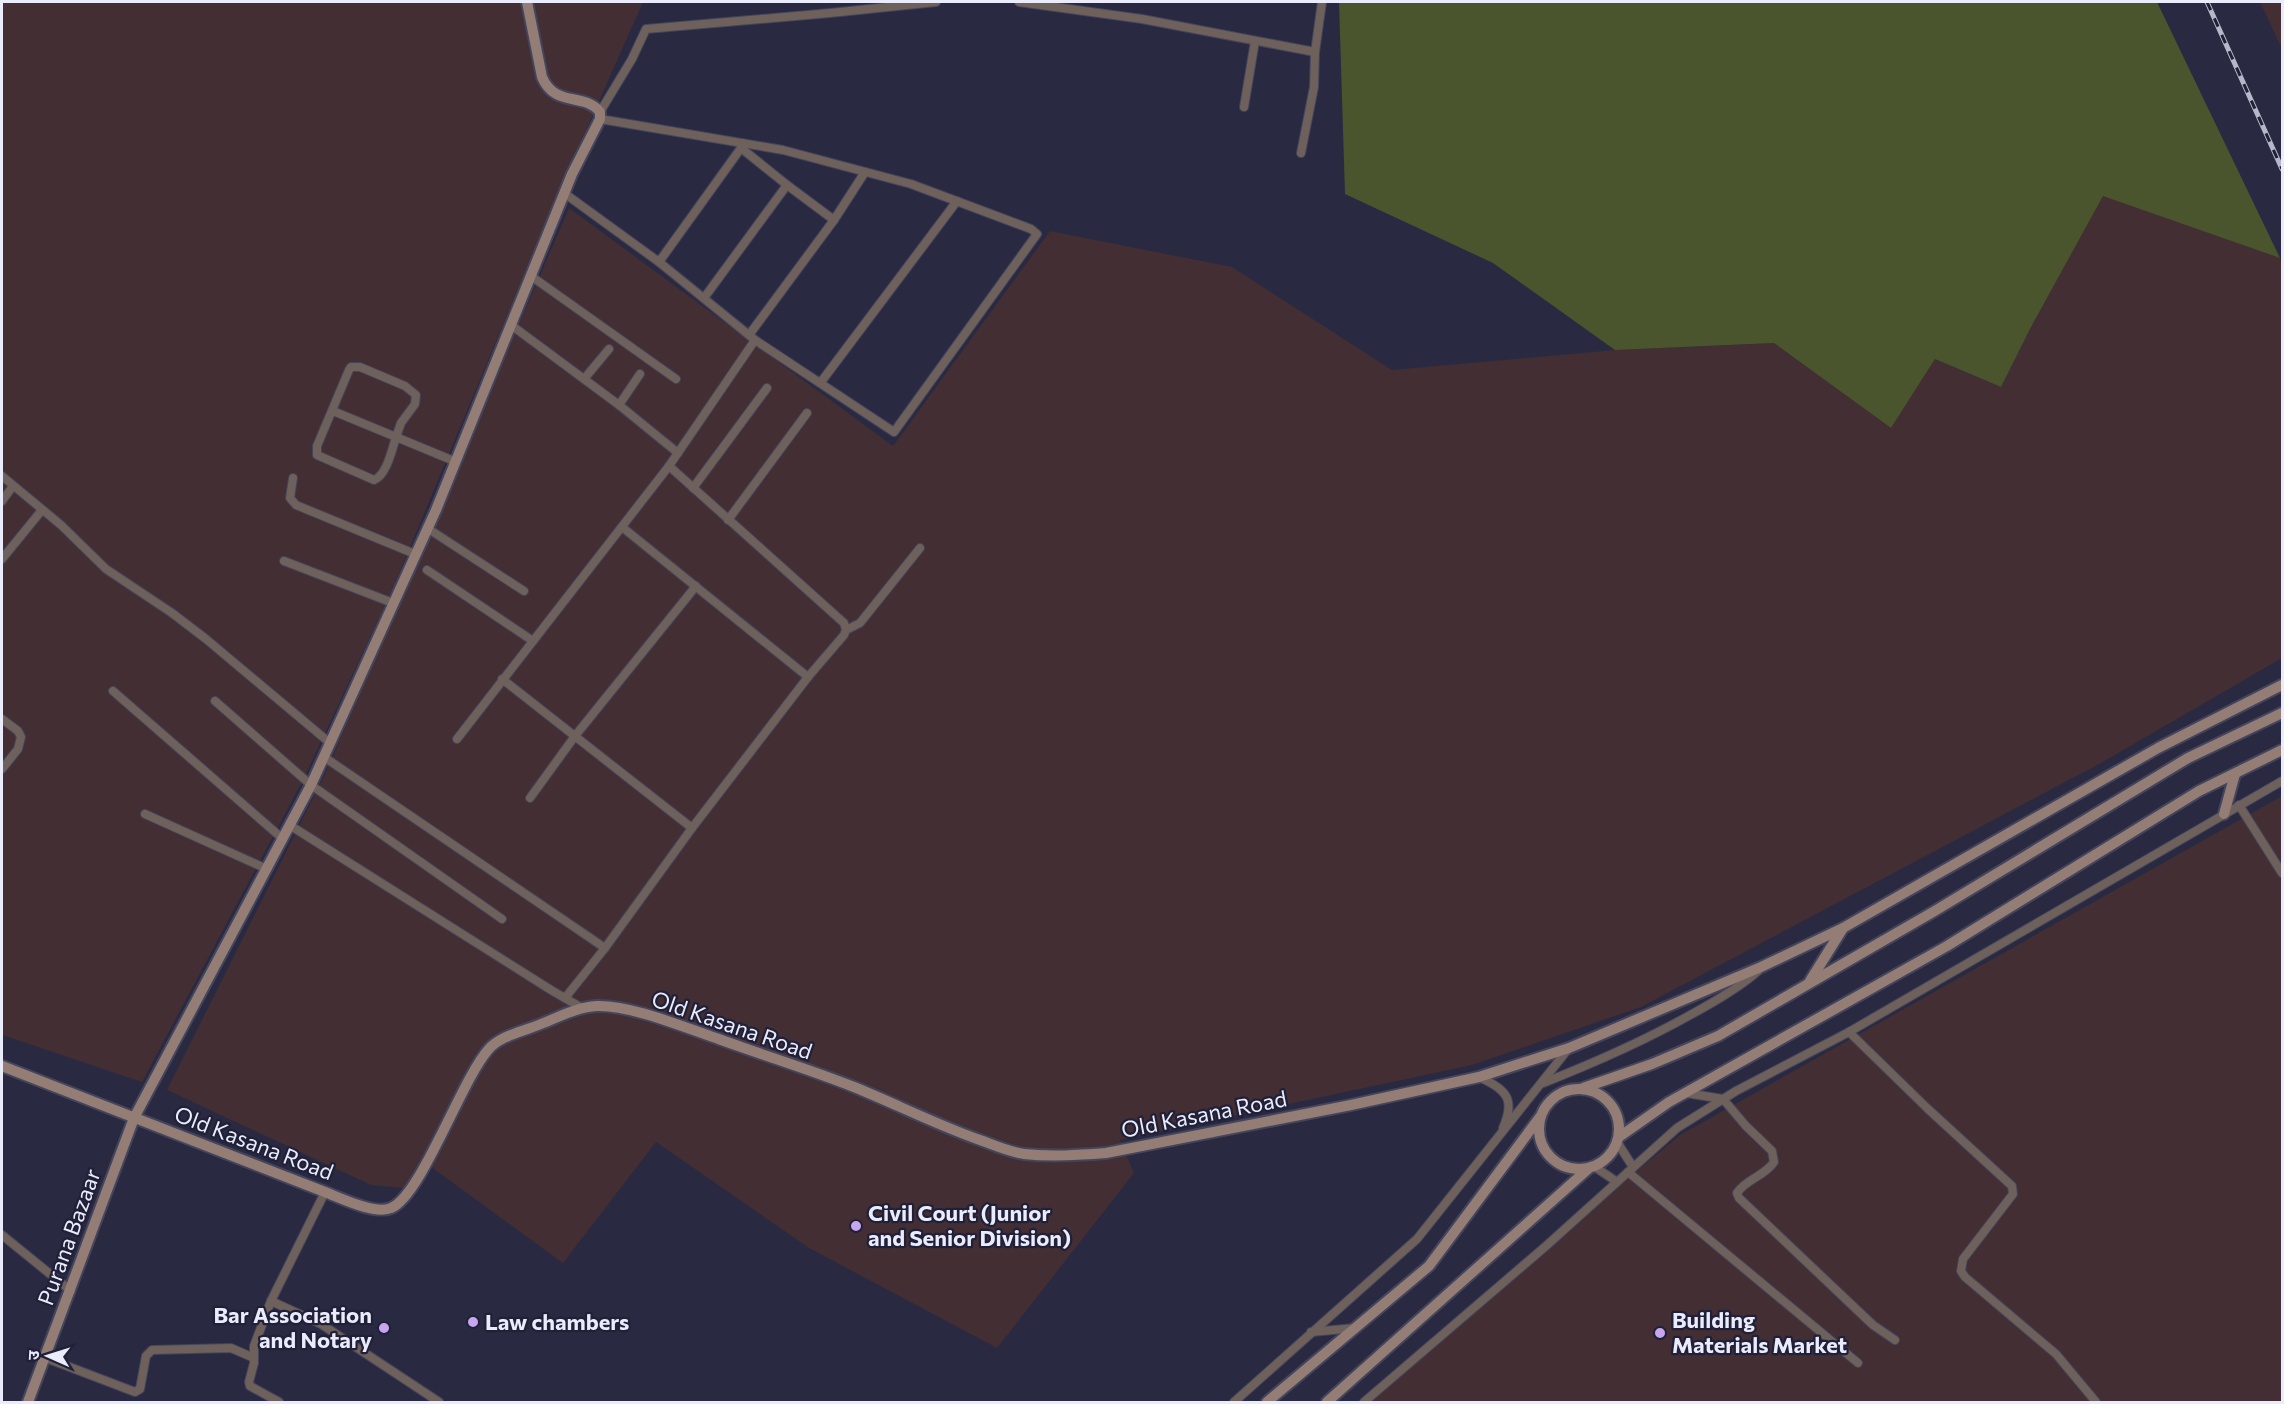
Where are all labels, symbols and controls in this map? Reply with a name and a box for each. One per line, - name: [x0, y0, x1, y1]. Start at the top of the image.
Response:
- street label: Old Kasana Road: [648, 984, 816, 1065]
- street label: Old Kasana Road: [1119, 1084, 1289, 1143]
- street label: Old Kasana Road: [171, 1100, 337, 1185]
- street label: Purana Bazaar: [31, 1165, 106, 1309]
- place label: Civil Court (Junior and Senior Division): [868, 1199, 1071, 1251]
- marker: Civil Court (Junior and Senior Division): [849, 1219, 863, 1233]
- place label: Bar Association and Notary: [214, 1301, 372, 1353]
- place label: Building Materials Market: [1672, 1306, 1847, 1358]
- place label: Law chambers: [485, 1308, 629, 1335]
- marker: Law chambers: [466, 1315, 480, 1329]
- marker: Bar Association and Notary: [377, 1321, 391, 1335]
- north arrow: [18, 1326, 78, 1386]
- marker: Building Materials Market: [1653, 1326, 1667, 1340]
- text: उ: [23, 1349, 42, 1360]

